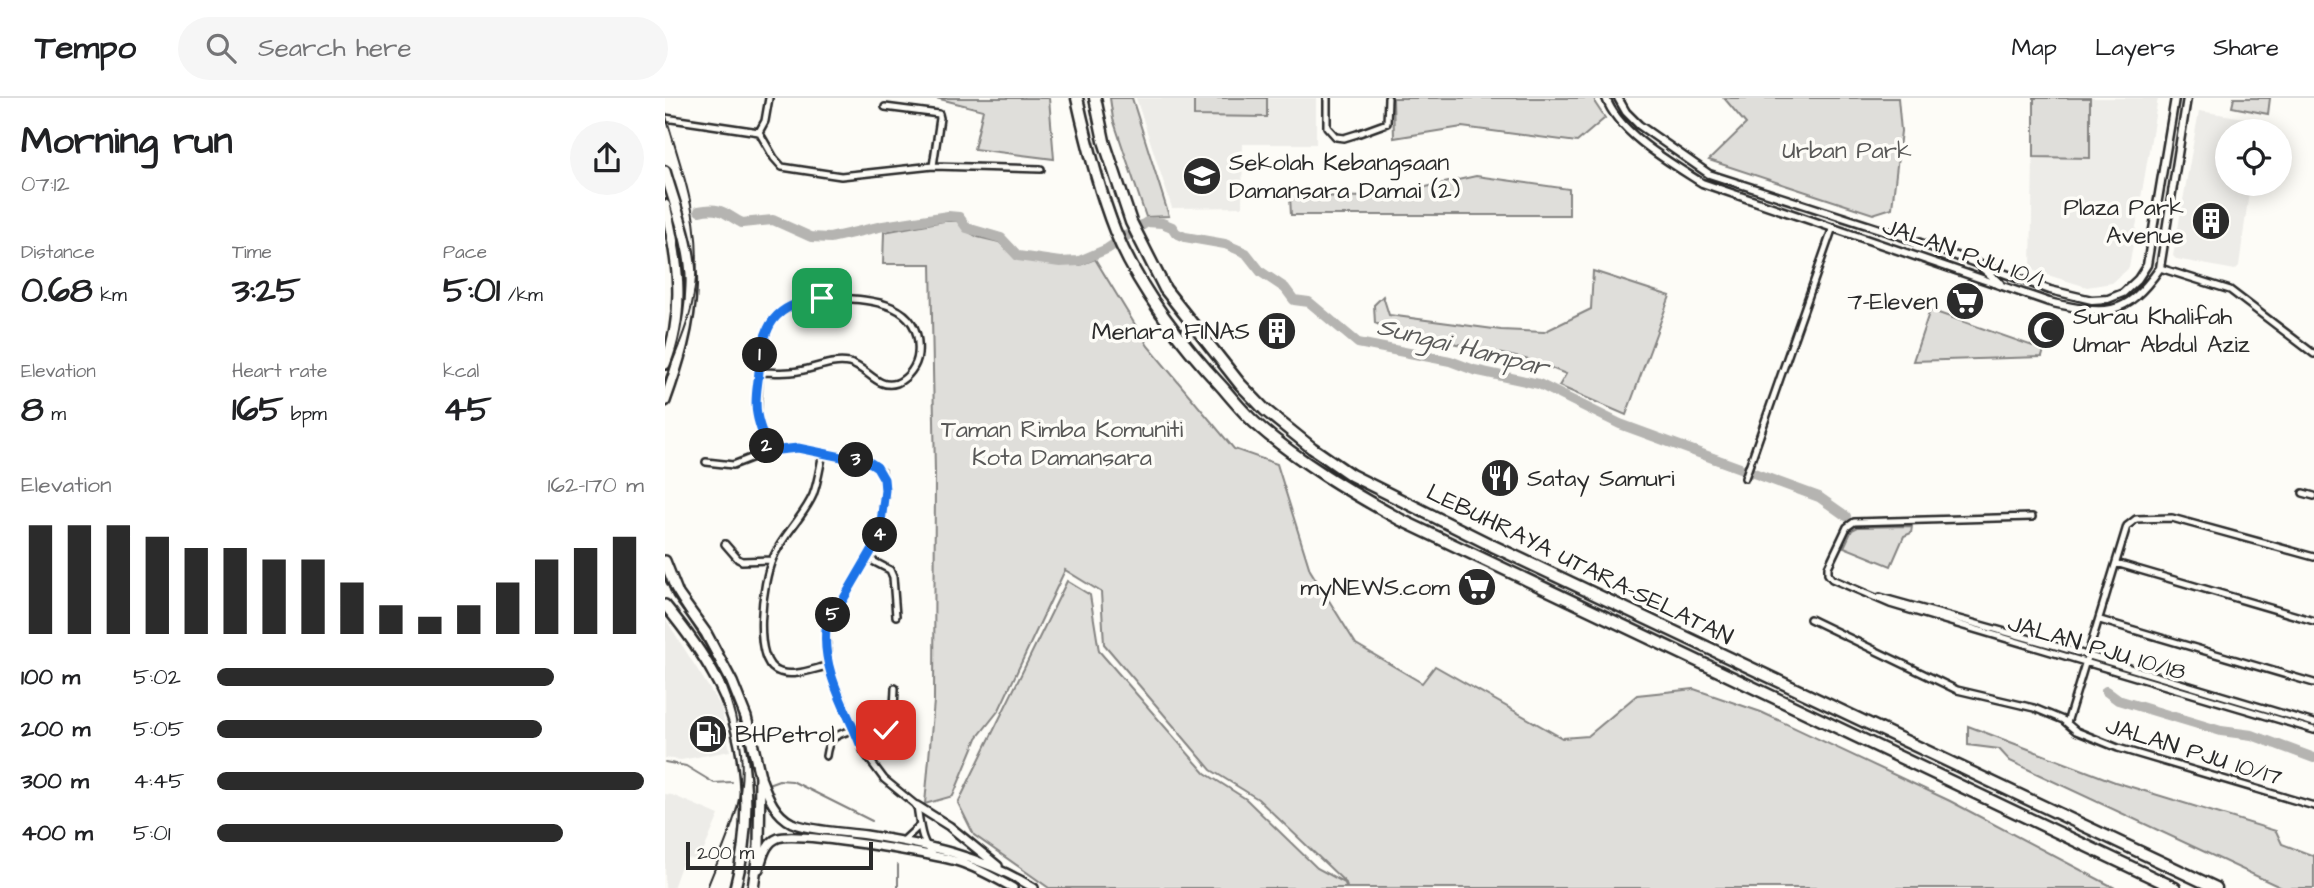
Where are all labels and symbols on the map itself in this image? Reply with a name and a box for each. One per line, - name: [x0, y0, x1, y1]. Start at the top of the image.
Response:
- park label: Urban Park: [1782, 134, 1912, 168]
- place label: Sekolah Kebangsaan Damansara Damai (2): [1229, 146, 1460, 208]
- school or university icon: Sekolah Kebangsaan Damansara Damai (2): [1181, 155, 1223, 197]
- place label: Plaza Park Avenue: [2064, 191, 2184, 253]
- building icon: Plaza Park Avenue: [2190, 200, 2232, 242]
- street label: JALAN PJU 10/1: [1878, 210, 2048, 296]
- pin: [792, 268, 852, 328]
- supermarket icon: 7-Eleven: [1944, 280, 1986, 322]
- place label: 7-Eleven: [1847, 285, 1938, 319]
- place label: Surau Khalifah Umar Abdul Aziz: [2073, 300, 2250, 362]
- water label: Sungai Hampar: [1373, 308, 1555, 387]
- mosque icon: Surau Khalifah Umar Abdul Aziz: [2025, 309, 2067, 351]
- building icon: Menara FINAS: [1256, 310, 1298, 352]
- place label: Menara FINAS: [1092, 315, 1250, 349]
- pin: 1: [743, 338, 777, 372]
- park label: Taman Rimba Komuniti Kota Damansara: [941, 413, 1183, 475]
- pin: 2: [749, 428, 784, 464]
- pin: 3: [839, 442, 873, 478]
- restaurant icon: Satay Samuri: [1479, 457, 1521, 499]
- place label: Satay Samuri: [1527, 462, 1675, 497]
- street label: LEBUHRAYA UTARA–SELATAN: [1421, 476, 1738, 654]
- pin: 4: [863, 518, 897, 552]
- supermarket icon: myNEWS.com: [1456, 566, 1498, 608]
- place label: myNEWS.com: [1300, 571, 1450, 606]
- pin: 5: [815, 598, 851, 632]
- street label: JALAN PJU 10/18: [2004, 606, 2190, 690]
- pin: [856, 700, 916, 760]
- street label: JALAN PJU 10/17: [2101, 709, 2286, 795]
- fuel station icon: BHPetrol: [687, 713, 729, 755]
- place label: BHPetrol: [735, 718, 835, 752]
- scale bar: [686, 839, 873, 871]

